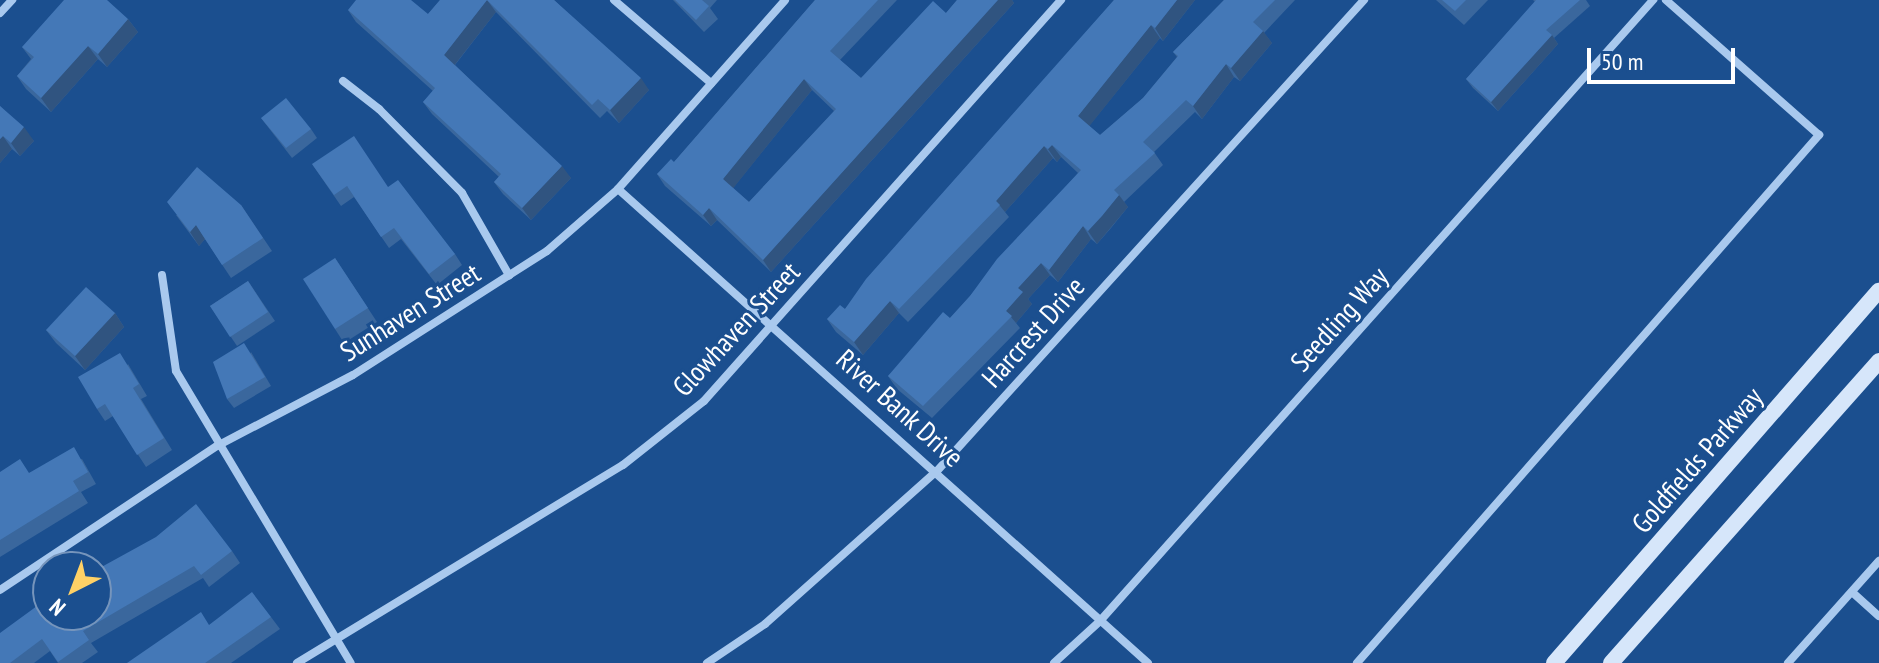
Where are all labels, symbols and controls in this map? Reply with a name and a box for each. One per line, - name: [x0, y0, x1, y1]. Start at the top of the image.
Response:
- scale bar: [1591, 32, 1739, 82]
- text: 50 m: [1601, 46, 1643, 77]
- street label: Glowhaven Street: [665, 255, 807, 403]
- street label: Sunhaven Street: [334, 256, 486, 368]
- street label: Seedling Way: [1283, 260, 1395, 378]
- street label: Harcrest Drive: [975, 270, 1091, 394]
- street label: River Bank Drive: [829, 342, 971, 474]
- street label: Goldfields Parkway: [1625, 380, 1769, 540]
- north arrow: [32, 551, 112, 631]
- text: N: [43, 593, 71, 622]

